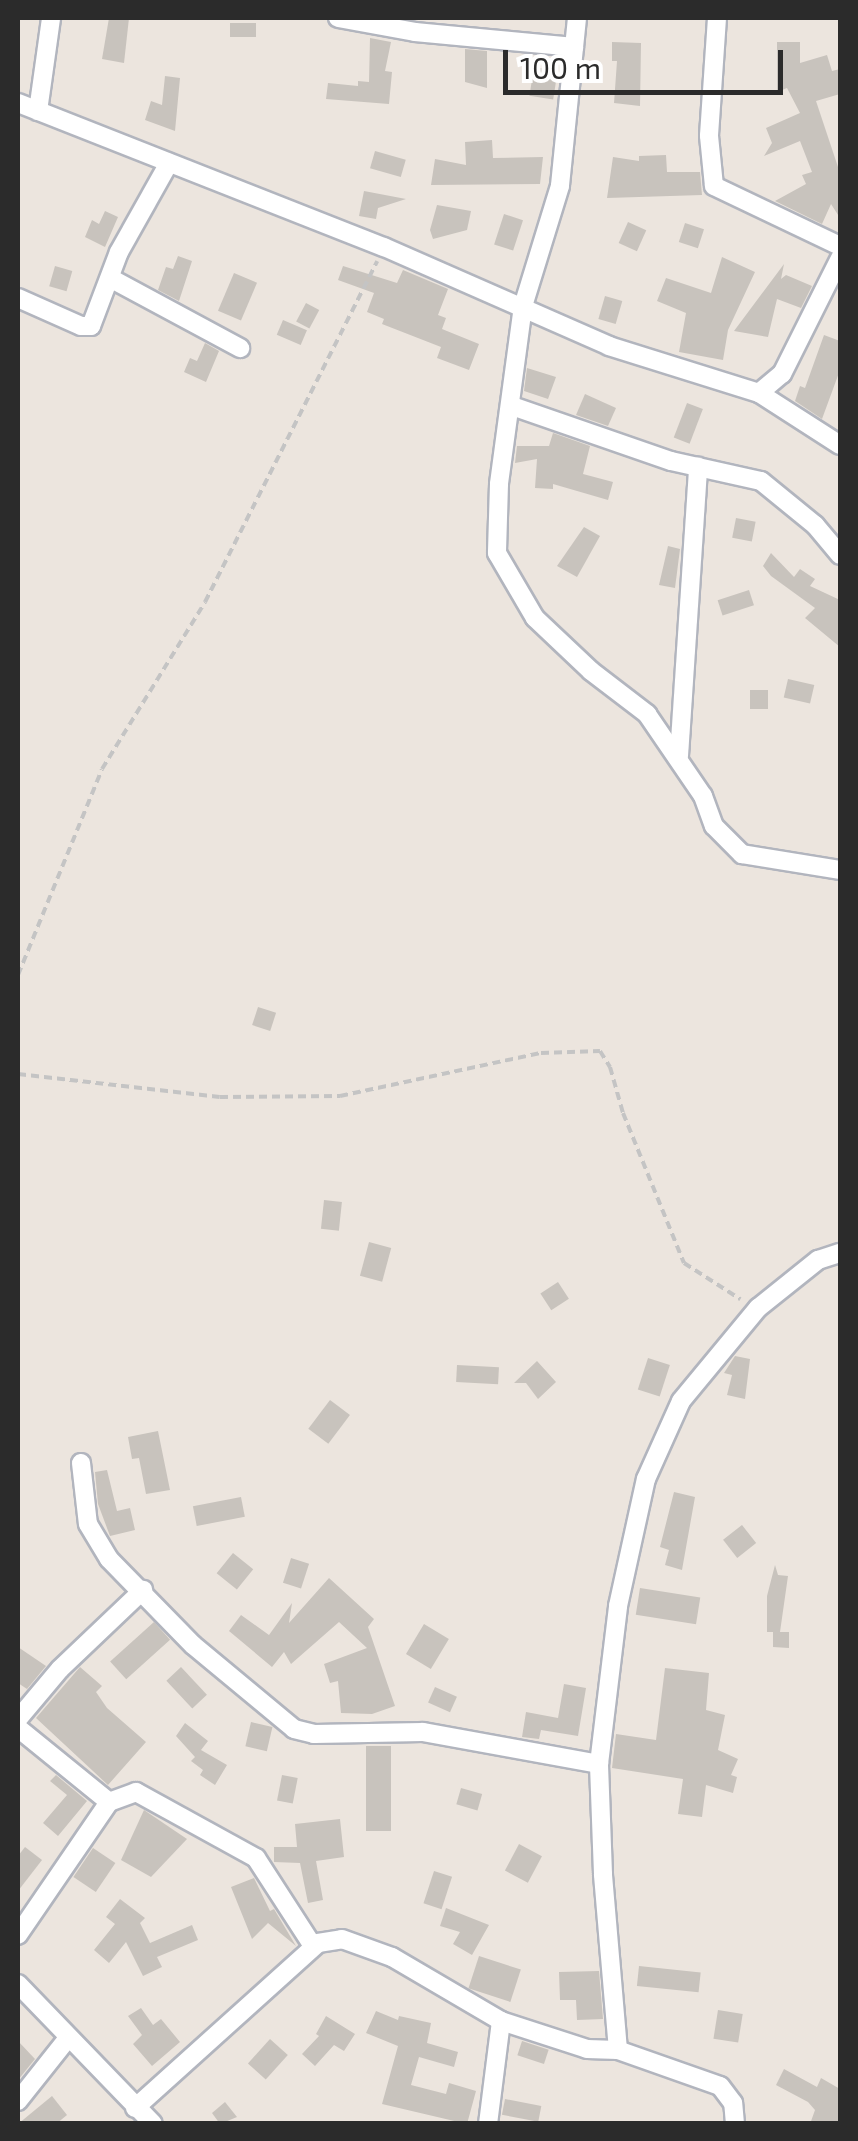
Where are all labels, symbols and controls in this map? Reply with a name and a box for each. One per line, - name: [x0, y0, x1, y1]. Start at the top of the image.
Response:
- scale bar: [508, 30, 788, 92]
- text: 100 m: [520, 49, 601, 85]

